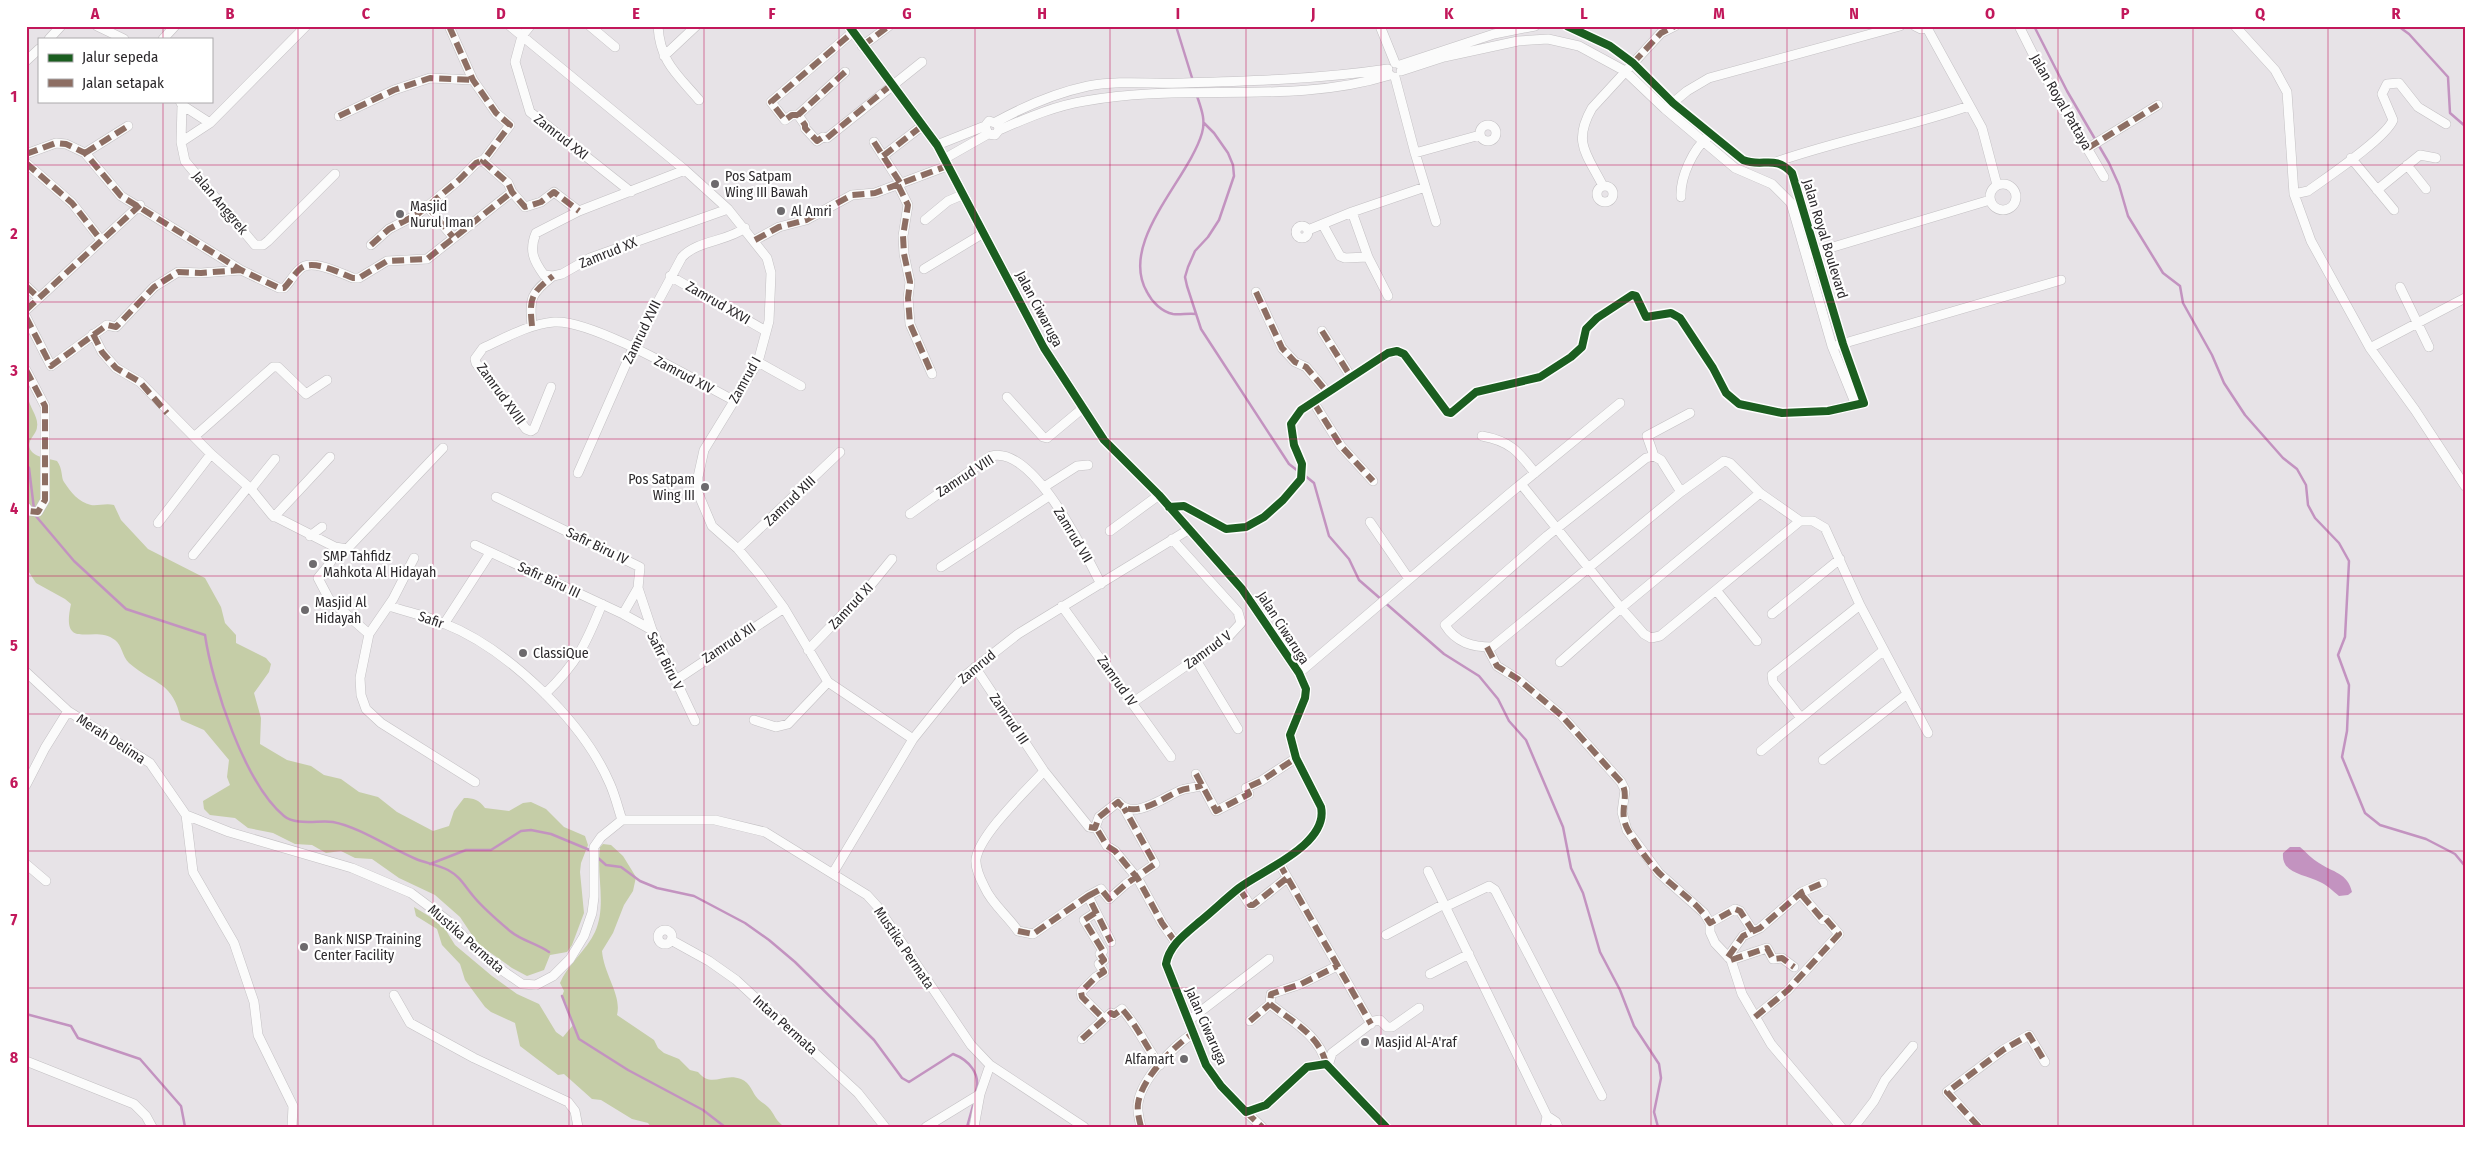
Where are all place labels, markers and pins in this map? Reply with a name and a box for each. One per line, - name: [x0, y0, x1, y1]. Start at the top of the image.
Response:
- place label: Pos Satpam Wing III Bawah: [725, 168, 808, 201]
- marker: Pos Satpam Wing III Bawah: [709, 178, 721, 190]
- place label: Masjid Nurul Iman: [410, 198, 474, 231]
- place label: Al Amri: [791, 203, 832, 220]
- marker: Al Amri: [775, 205, 787, 217]
- marker: Masjid Nurul Iman: [394, 208, 406, 220]
- place label: Pos Satpam Wing III: [628, 471, 695, 504]
- marker: Pos Satpam Wing III: [699, 481, 711, 493]
- place label: SMP Tahfidz Mahkota Al Hidayah: [323, 548, 436, 581]
- marker: SMP Tahfidz Mahkota Al Hidayah: [307, 558, 319, 570]
- place label: Masjid Al Hidayah: [315, 594, 367, 627]
- marker: Masjid Al Hidayah: [299, 604, 311, 616]
- place label: ClassiQue: [533, 645, 589, 662]
- marker: ClassiQue: [517, 647, 529, 659]
- place label: Bank NISP Training Center Facility: [314, 931, 422, 964]
- marker: Bank NISP Training Center Facility: [298, 941, 310, 953]
- place label: Masjid Al-A'raf: [1375, 1034, 1459, 1051]
- marker: Masjid Al-A'raf: [1359, 1036, 1371, 1048]
- place label: Alfamart: [1125, 1051, 1174, 1068]
- marker: Alfamart: [1178, 1053, 1190, 1065]

